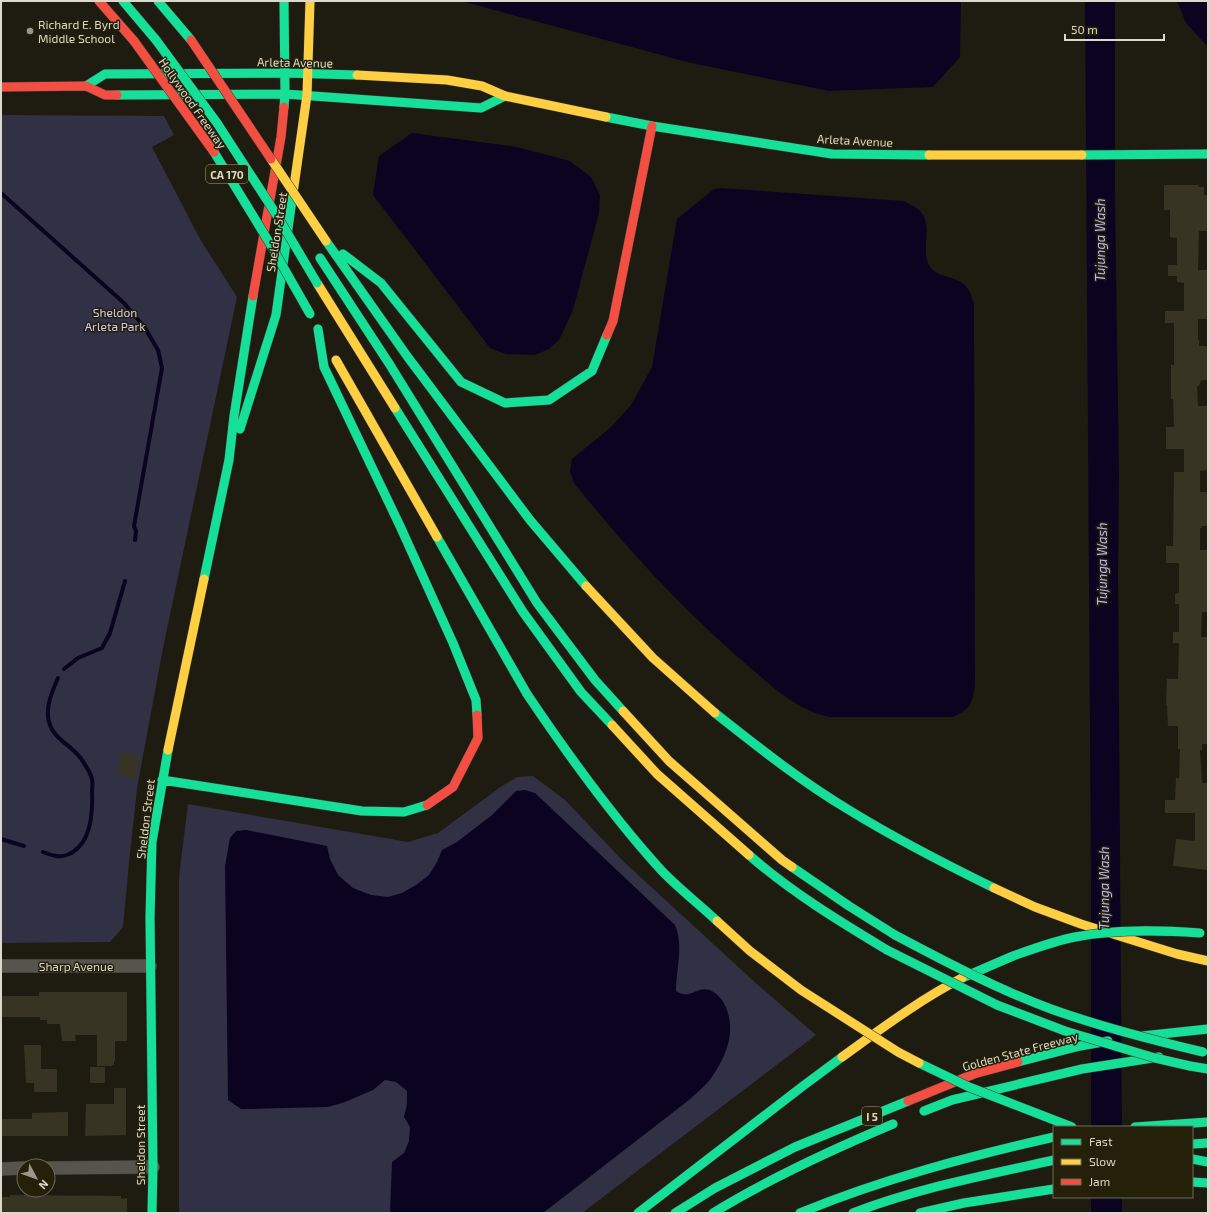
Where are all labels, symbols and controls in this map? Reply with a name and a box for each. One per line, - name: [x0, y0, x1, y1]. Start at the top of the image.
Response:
- scale bar: [1065, 16, 1164, 42]
- place label: Richard E. Byrd Middle School: [38, 17, 120, 45]
- text: 50 m: [1071, 22, 1098, 36]
- marker: Richard E. Byrd Middle School: [25, 26, 35, 36]
- street label: Arleta Avenue: [257, 54, 333, 70]
- street label: Hollywood Freeway: [156, 55, 230, 152]
- street label: Arleta Avenue: [817, 131, 893, 149]
- road number: CA 170: [206, 165, 248, 183]
- street label: Sheldon Street: [263, 191, 289, 273]
- water label: Tujunga Wash: [1092, 198, 1108, 282]
- park label: Sheldon Arleta Park: [85, 305, 145, 333]
- water label: Tujunga Wash: [1094, 522, 1110, 606]
- street label: Sheldon Street: [133, 778, 157, 860]
- water label: Tujunga Wash: [1096, 846, 1112, 930]
- street label: Sharp Avenue: [39, 959, 113, 973]
- street label: Golden State Freeway: [961, 1029, 1080, 1073]
- street label: Sheldon Street: [133, 1104, 147, 1185]
- road number: I 5: [862, 1107, 882, 1125]
- legend: [1053, 1126, 1193, 1198]
- text: Fast: [1089, 1134, 1113, 1148]
- text: Slow: [1089, 1154, 1116, 1168]
- north arrow: [16, 1158, 56, 1198]
- text: Jam: [1089, 1174, 1110, 1188]
- text: N: [36, 1178, 51, 1192]

